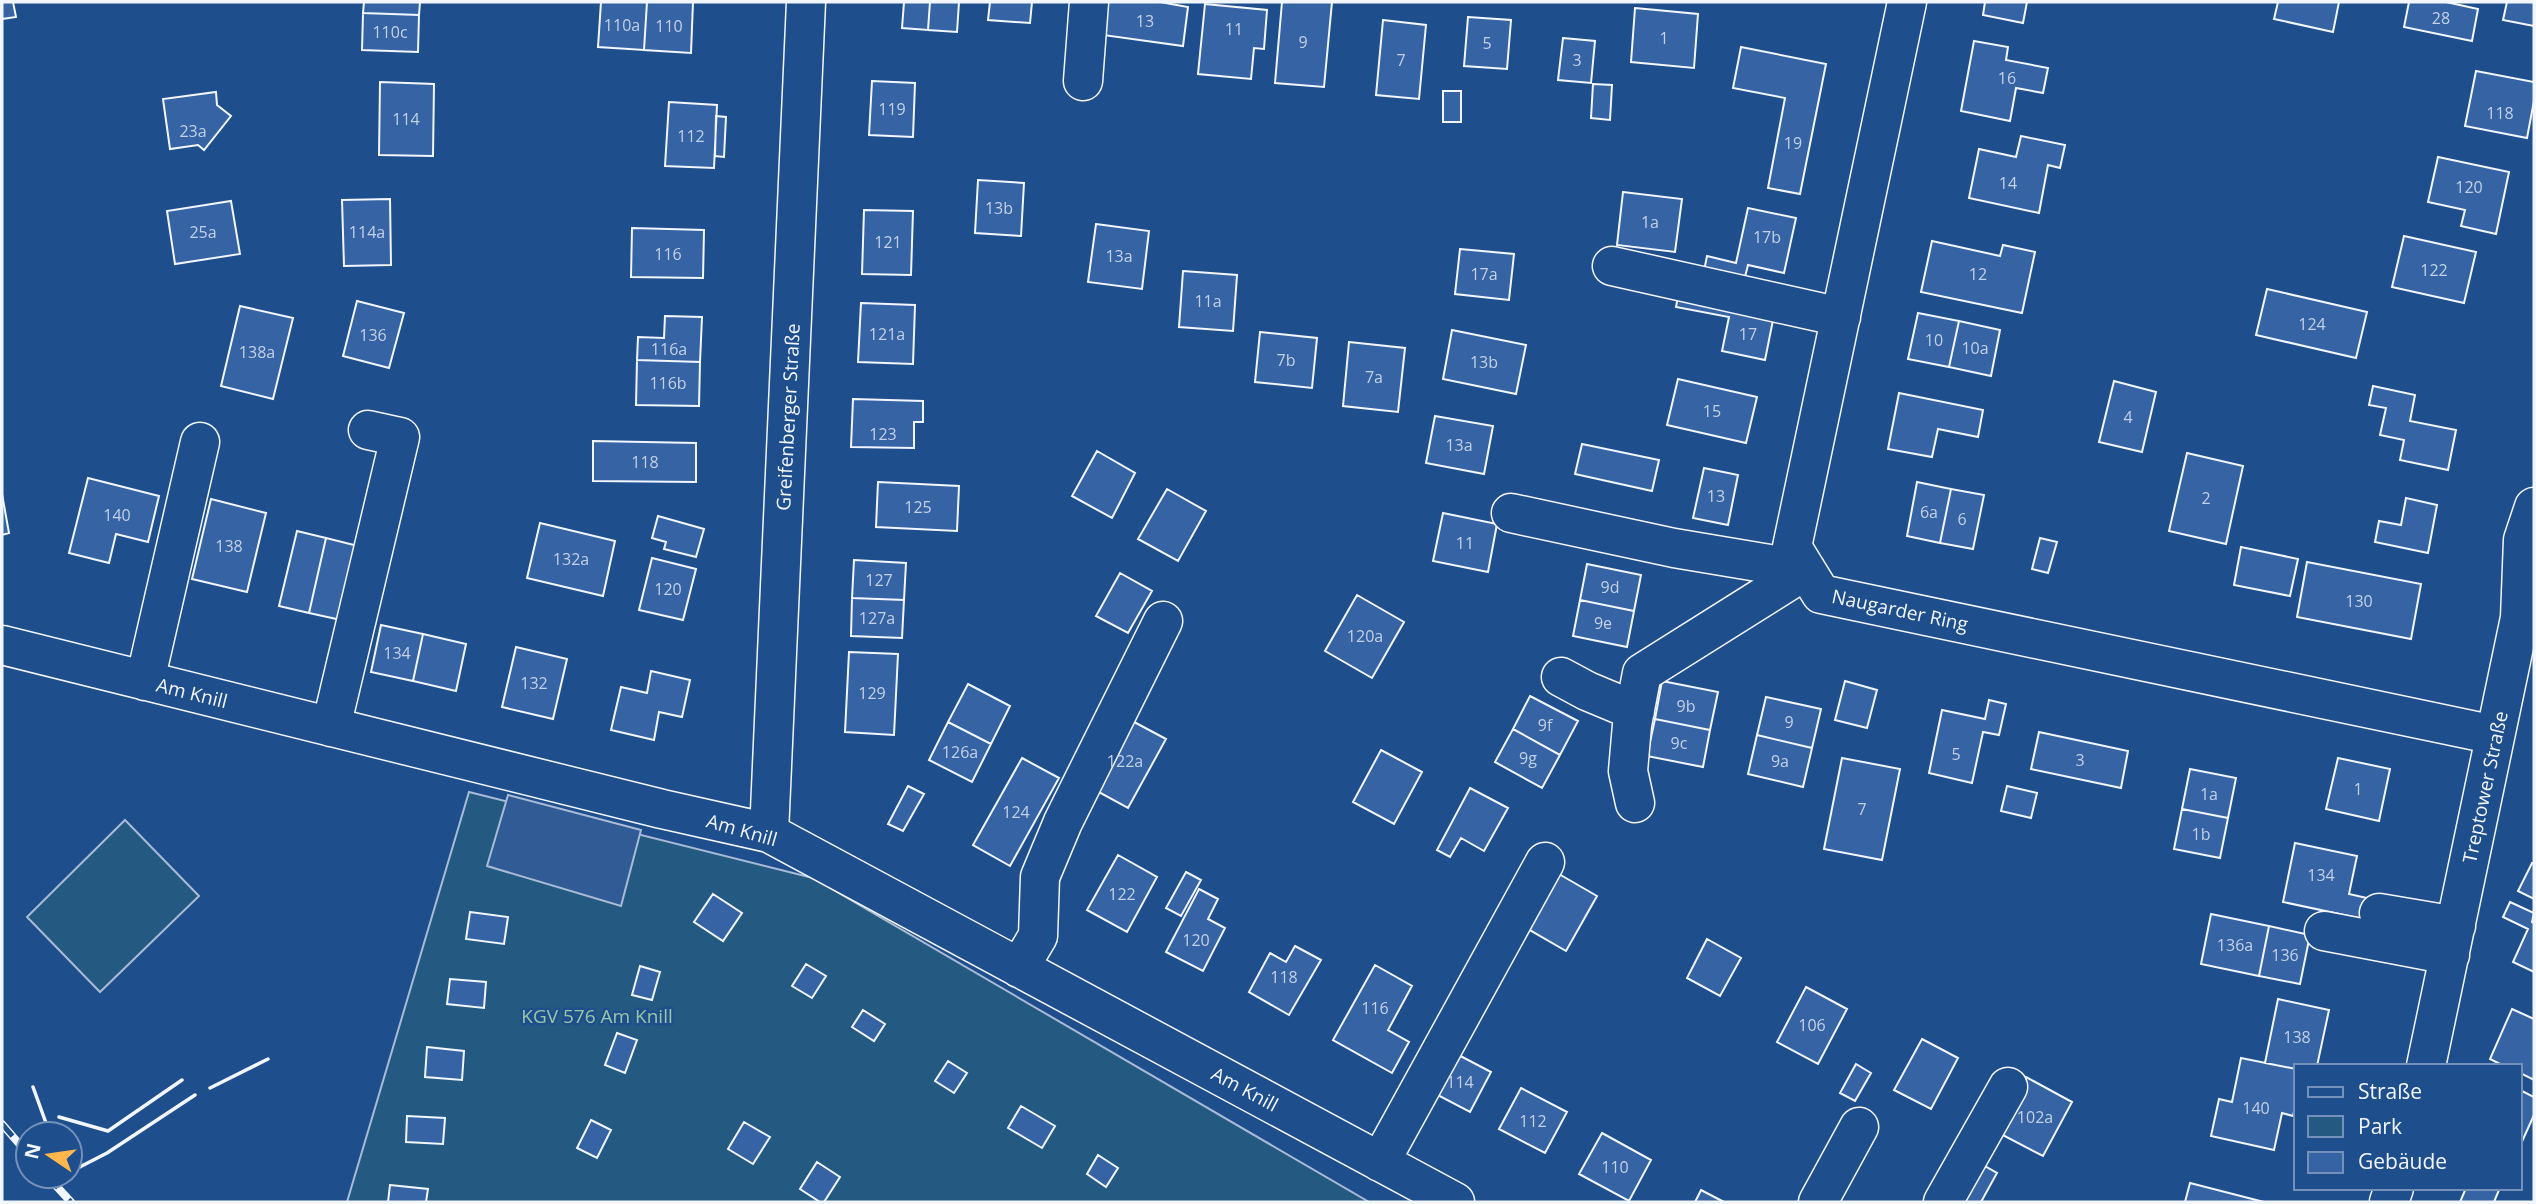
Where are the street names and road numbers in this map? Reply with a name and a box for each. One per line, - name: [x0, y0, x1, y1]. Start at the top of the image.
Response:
- street label: Greifenberger Straße: [770, 323, 806, 511]
- street label: Naugarder Ring: [1829, 583, 1971, 637]
- street label: Am Knill: [154, 672, 230, 714]
- street label: Treptower Straße: [2456, 709, 2514, 865]
- street label: Am Knill: [704, 808, 780, 852]
- street label: Am Knill: [1207, 1061, 1283, 1117]

